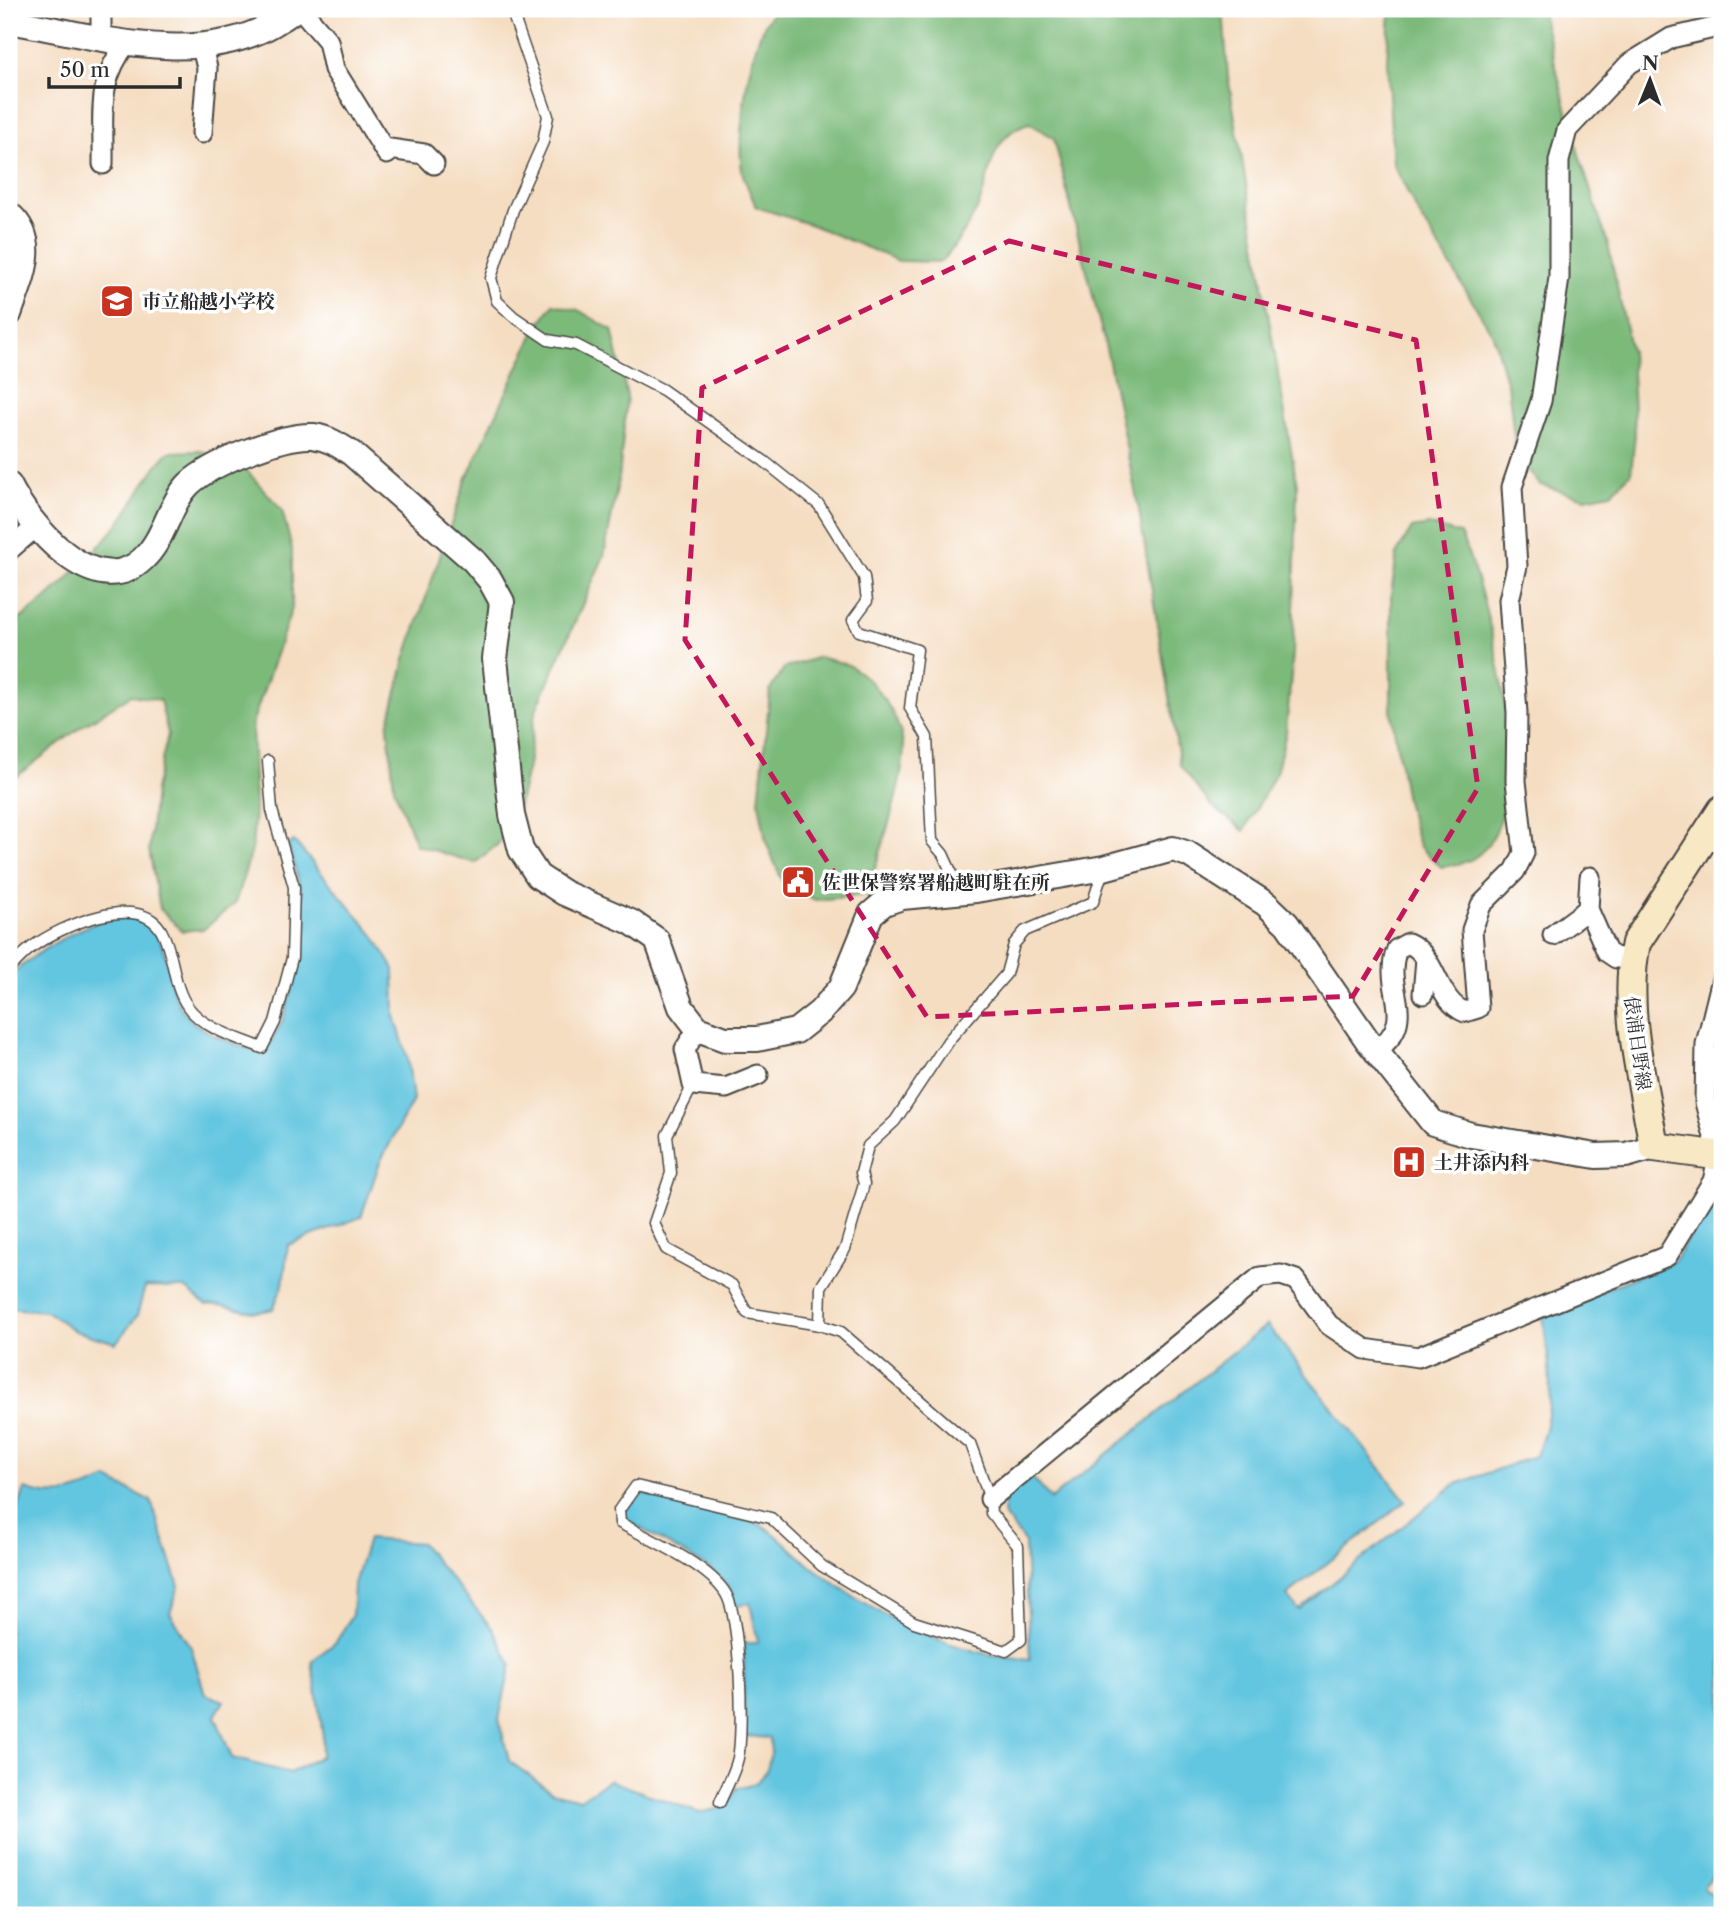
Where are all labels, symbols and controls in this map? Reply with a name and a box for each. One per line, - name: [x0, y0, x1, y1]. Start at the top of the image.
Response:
- scale bar: [49, 46, 180, 90]
- north arrow: [1616, 46, 1686, 116]
- text: N: [1642, 52, 1659, 75]
- text: 50 m: [60, 57, 110, 82]
- school or university icon: 市立船越小学校: [98, 282, 136, 320]
- place label: 市立船越小学校: [142, 290, 275, 313]
- public building icon: 佐世保警察署船越町駐在所: [779, 863, 817, 901]
- place label: 佐世保警察署船越町駐在所: [822, 871, 1050, 894]
- street label: 俵浦日野線: [1620, 994, 1656, 1092]
- hospital icon: 土井添内科: [1390, 1143, 1428, 1181]
- place label: 土井添内科: [1434, 1151, 1529, 1174]

